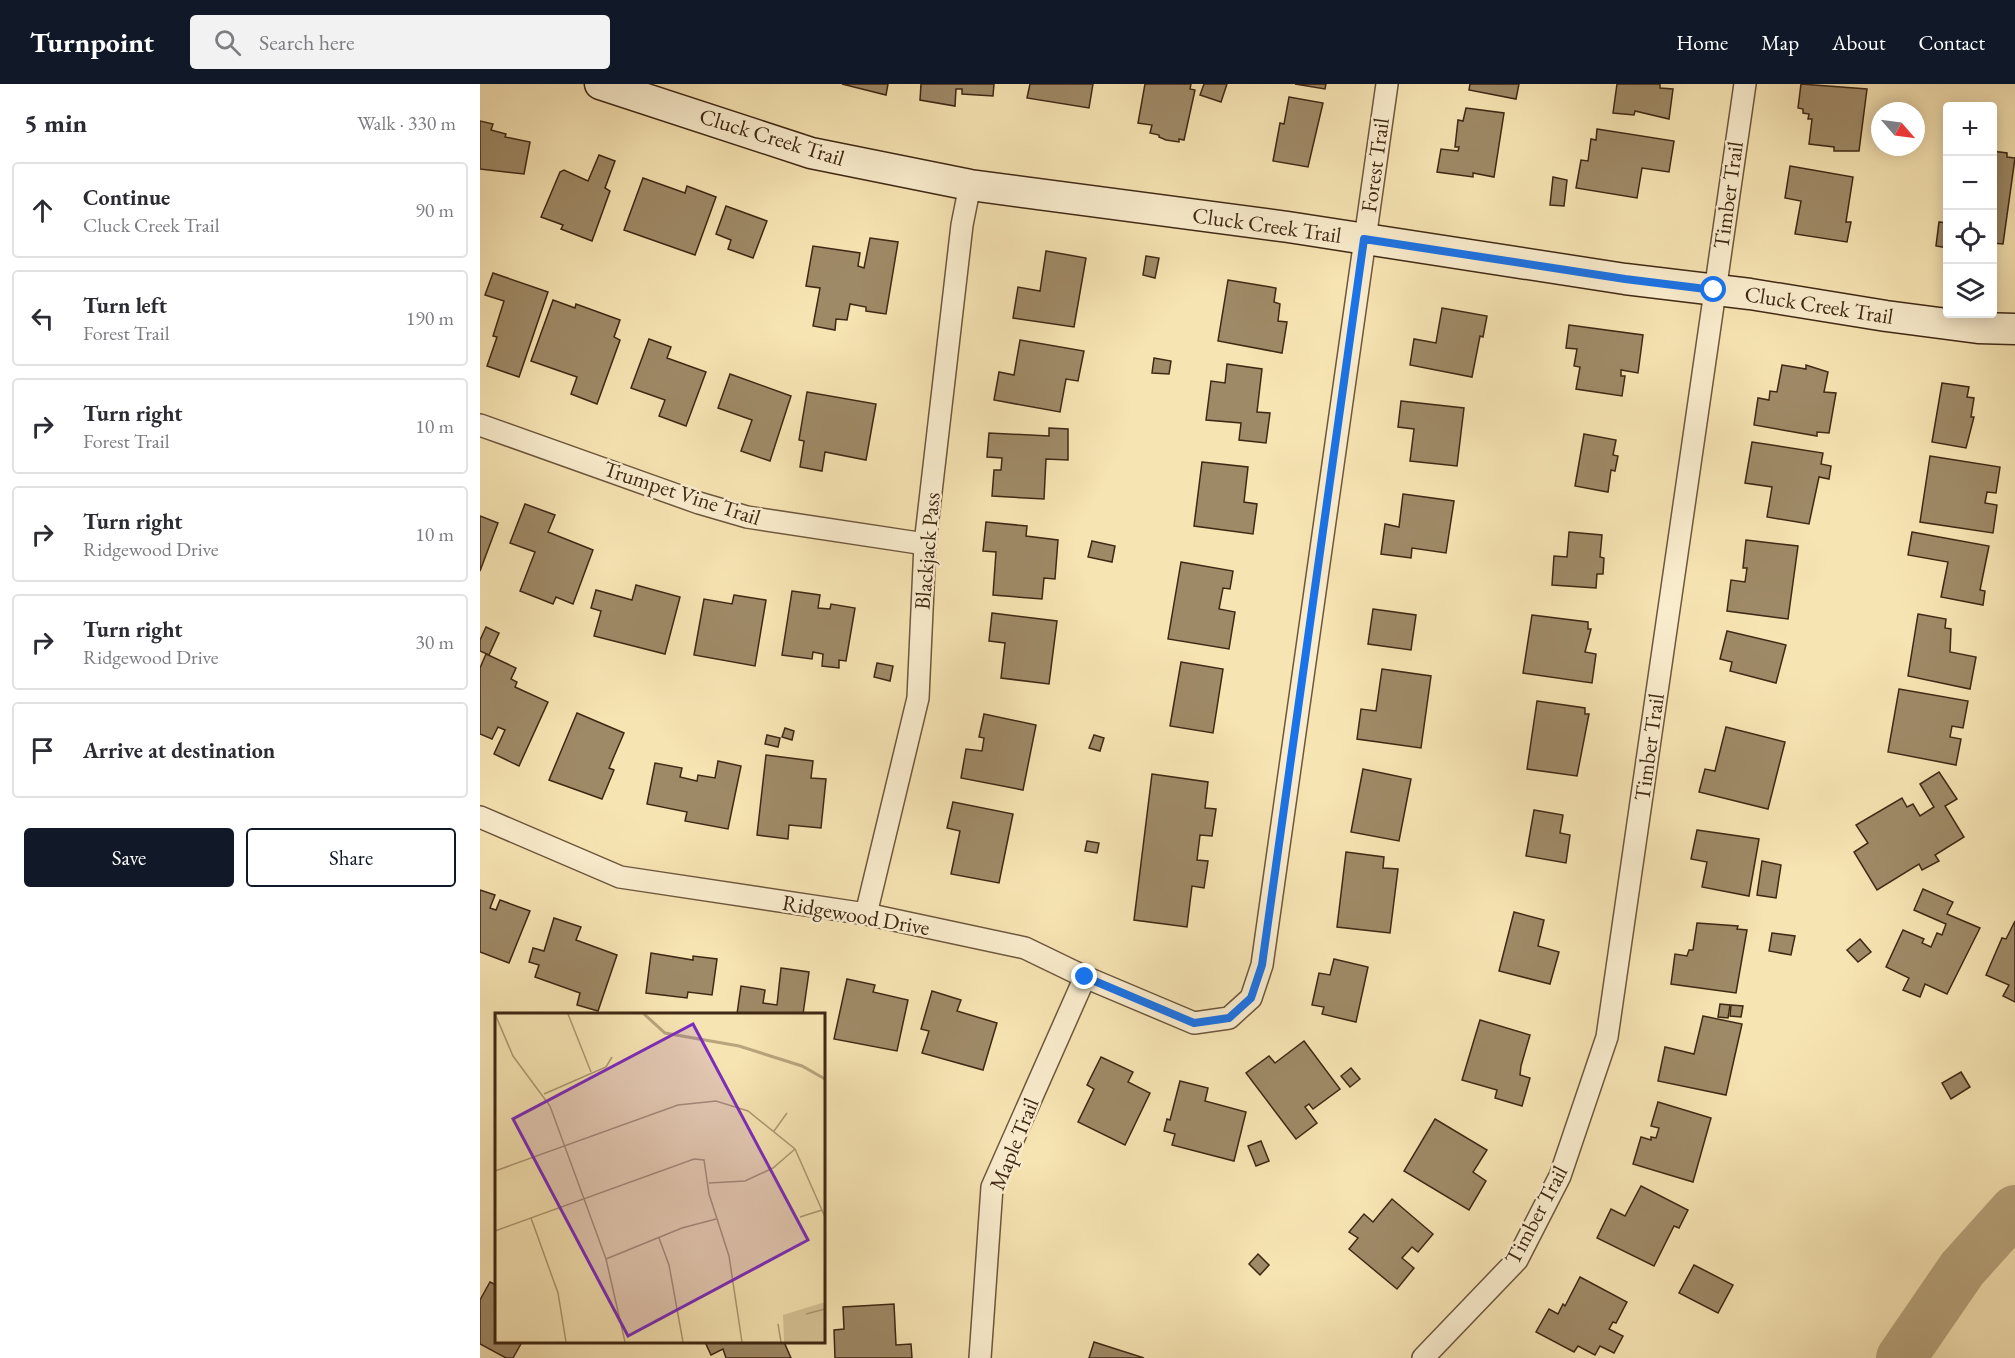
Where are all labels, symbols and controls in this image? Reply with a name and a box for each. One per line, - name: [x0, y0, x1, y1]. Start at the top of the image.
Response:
- search box: [190, 15, 610, 69]
- text: Turnpoint: [30, 24, 154, 60]
- icon: search: [211, 26, 244, 59]
- text: Search here: [259, 28, 355, 57]
- text: Home: [1676, 29, 1728, 56]
- text: Map: [1761, 29, 1799, 56]
- text: About: [1832, 29, 1885, 56]
- text: Contact: [1918, 29, 1985, 56]
- street label: Cluck Creek Trail: [696, 101, 848, 173]
- north arrow: [1871, 102, 1925, 156]
- map controls: [1943, 102, 1997, 318]
- button: +: [1943, 102, 1997, 156]
- text: 5 min: [24, 106, 87, 140]
- text: Walk · 330 m: [357, 110, 456, 136]
- street label: Forest Trail: [1354, 116, 1396, 214]
- street label: Timber Trail: [1706, 139, 1750, 251]
- button: −: [1943, 156, 1997, 210]
- text: Continue: [83, 183, 170, 212]
- icon: ahead: [26, 194, 59, 227]
- text: 90 m: [415, 197, 454, 223]
- street label: Cluck Creek Trail: [1191, 200, 1343, 250]
- button: locate: [1943, 210, 1997, 264]
- text: Cluck Creek Trail: [83, 212, 219, 238]
- button: layers: [1943, 264, 1997, 318]
- route start: [1700, 276, 1726, 302]
- street label: Cluck Creek Trail: [1743, 279, 1895, 331]
- text: Turn left: [83, 291, 167, 320]
- icon: left: [26, 302, 59, 335]
- text: 190 m: [406, 305, 454, 331]
- text: Forest Trail: [83, 320, 170, 346]
- text: Turn right: [83, 399, 182, 428]
- icon: right: [26, 410, 59, 443]
- text: 10 m: [415, 413, 454, 439]
- text: Forest Trail: [83, 428, 170, 454]
- street label: Trumpet Vine Trail: [600, 454, 764, 532]
- street label: Blackjack Pass: [907, 491, 947, 611]
- text: Turn right: [83, 507, 182, 536]
- icon: right: [26, 518, 59, 551]
- text: 10 m: [415, 521, 454, 547]
- text: Ridgewood Drive: [83, 536, 219, 562]
- text: Turn right: [83, 615, 182, 644]
- icon: right: [26, 626, 59, 659]
- text: 30 m: [415, 629, 454, 655]
- text: Ridgewood Drive: [83, 644, 219, 670]
- street label: Timber Trail: [1627, 691, 1671, 803]
- icon: arrive: [26, 734, 59, 767]
- text: Arrive at destination: [83, 736, 275, 765]
- button: Save: [24, 828, 234, 887]
- button: Share: [246, 828, 456, 887]
- street label: Ridgewood Drive: [780, 888, 932, 942]
- route end: [1071, 963, 1097, 989]
- inset map: [495, 1013, 825, 1343]
- street label: Maple Trail: [982, 1094, 1046, 1194]
- street label: Timber Trail: [1498, 1160, 1574, 1270]

